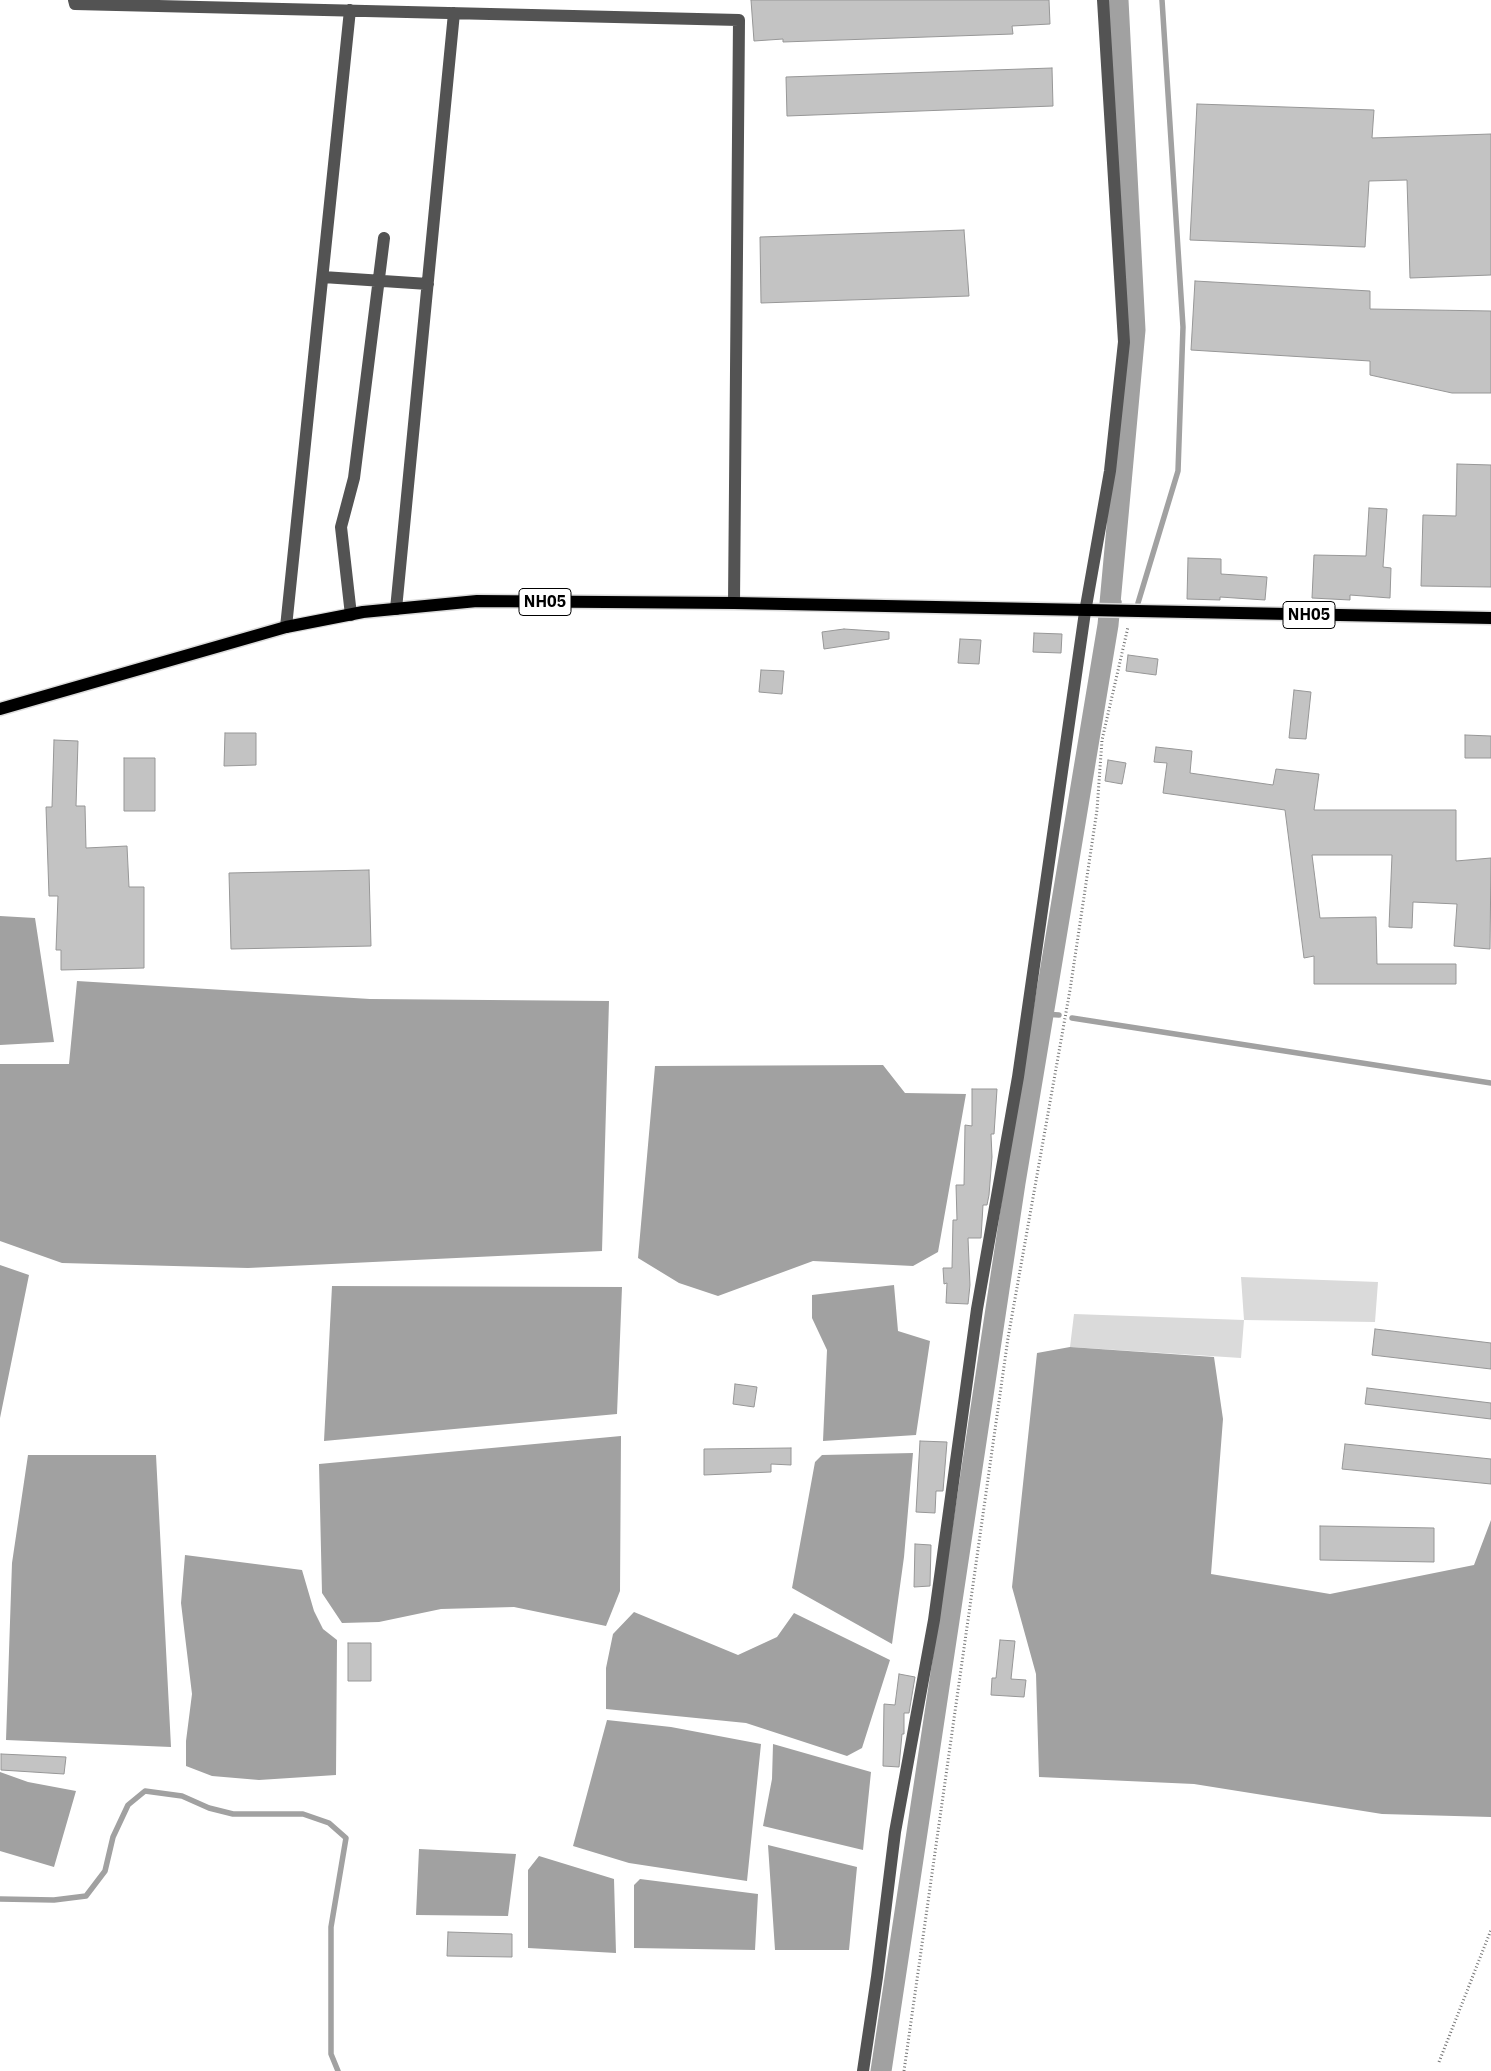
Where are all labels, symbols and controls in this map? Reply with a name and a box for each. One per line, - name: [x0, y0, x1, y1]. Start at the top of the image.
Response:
- road number: NH05: [519, 588, 571, 616]
- road number: NH05: [1283, 602, 1335, 628]

